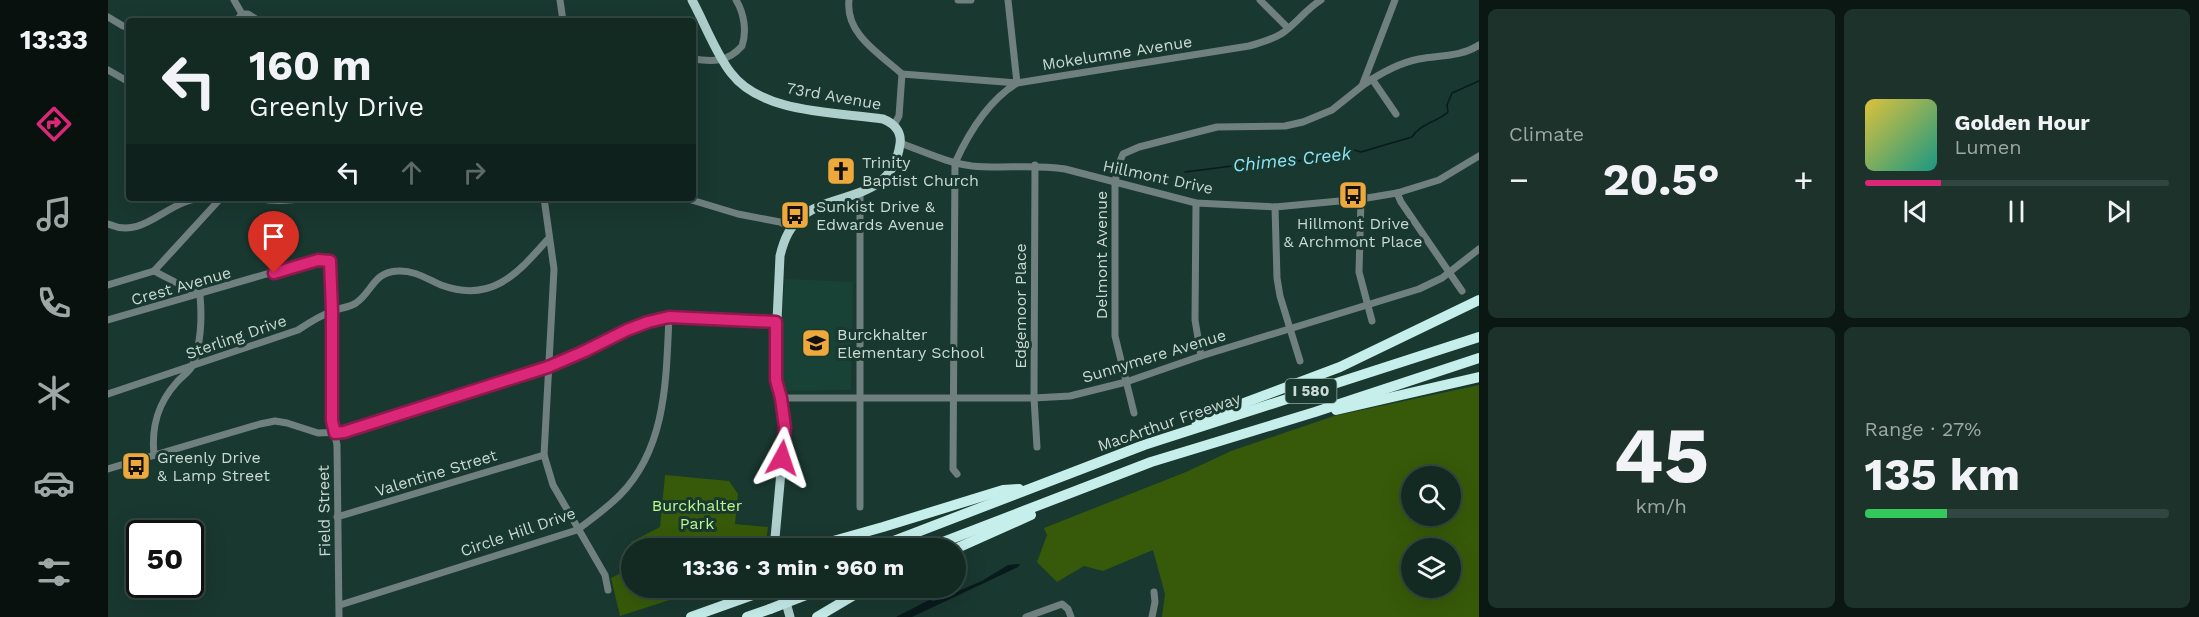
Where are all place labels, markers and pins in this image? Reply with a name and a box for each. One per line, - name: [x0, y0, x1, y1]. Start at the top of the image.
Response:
- place label: Trinity Baptist Church: [862, 153, 979, 190]
- church icon: Trinity Baptist Church: [825, 155, 857, 187]
- bus stop icon: Hillmont Drive & Archmont Place: [1337, 179, 1369, 211]
- place label: Sunkist Drive & Edwards Avenue: [816, 197, 944, 234]
- bus stop icon: Sunkist Drive & Edwards Avenue: [779, 199, 811, 231]
- pin: [248, 211, 299, 273]
- place label: Hillmont Drive & Archmont Place: [1283, 214, 1423, 251]
- place label: Burckhalter Elementary School: [837, 325, 985, 362]
- school or university icon: Burckhalter Elementary School: [800, 327, 832, 359]
- place label: Greenly Drive & Lamp Street: [157, 448, 270, 485]
- bus stop icon: Greenly Drive & Lamp Street: [120, 450, 152, 482]

